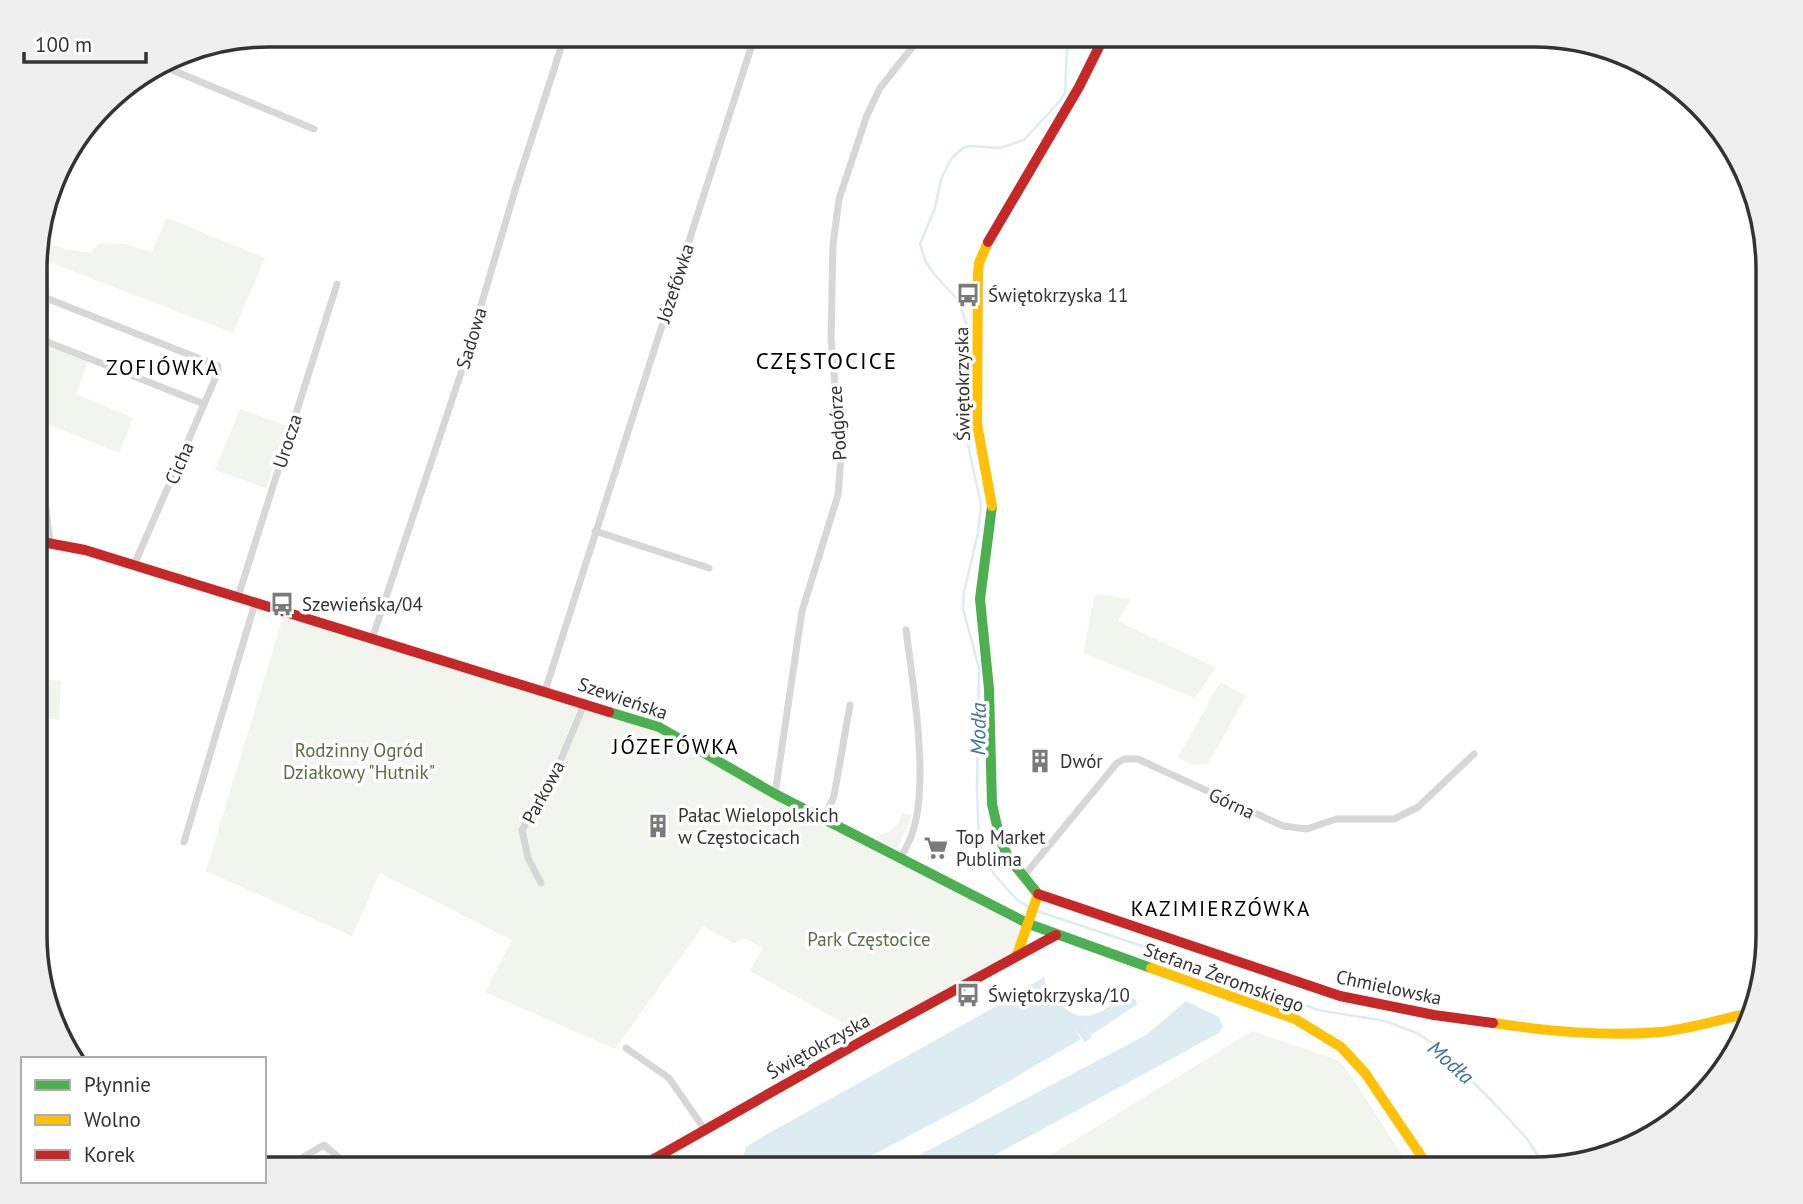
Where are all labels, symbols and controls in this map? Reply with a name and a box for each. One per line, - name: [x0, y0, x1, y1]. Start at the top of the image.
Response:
- scale bar: [24, 21, 147, 65]
- text: 100 m: [35, 31, 92, 58]
- street label: Józefówka: [651, 240, 699, 326]
- bus stop icon: Świętokrzyska 11: [954, 281, 982, 309]
- place label: Świętokrzyska 11: [988, 283, 1128, 307]
- street label: Sadowa: [450, 304, 492, 372]
- street label: Świętokrzyska: [949, 327, 975, 441]
- district label: CZĘSTOCICE: [756, 346, 898, 375]
- district label: ZOFIÓWKA: [106, 354, 220, 381]
- street label: Podgórze: [822, 385, 852, 461]
- street label: Urocza: [267, 411, 307, 471]
- street label: Cicha: [159, 438, 199, 488]
- bus stop icon: Szewieńska/04: [268, 590, 296, 618]
- place label: Szewieńska/04: [302, 592, 423, 616]
- street label: Szewieńska: [575, 671, 671, 725]
- water label: Modła: [964, 702, 992, 756]
- district label: JÓZEFÓWKA: [611, 733, 740, 760]
- park label: Rodzinny Ogród Działkowy "Hutnik": [283, 738, 435, 784]
- building icon: Dwór: [1026, 747, 1054, 775]
- place label: Dwór: [1060, 749, 1103, 773]
- street label: Parkowa: [516, 756, 570, 828]
- street label: Górna: [1205, 782, 1259, 824]
- place label: Pałac Wielopolskich w Częstocicach: [678, 803, 839, 849]
- building icon: Pałac Wielopolskich w Częstocicach: [644, 812, 672, 840]
- place label: Top Market Publima: [956, 825, 1046, 871]
- supermarket icon: Top Market Publima: [922, 834, 950, 862]
- district label: KAZIMIERZÓWKA: [1131, 895, 1311, 922]
- park label: Park Częstocice: [807, 927, 931, 951]
- street label: Stefana Żeromskiego: [1140, 937, 1308, 1017]
- street label: Chmielowska: [1334, 964, 1444, 1010]
- bus stop icon: Świętokrzyska/10: [954, 981, 982, 1009]
- place label: Świętokrzyska/10: [988, 983, 1130, 1007]
- street label: Świętokrzyska: [762, 1008, 874, 1084]
- water label: Modła: [1422, 1034, 1480, 1090]
- legend: [21, 1057, 266, 1183]
- text: Płynnie: [84, 1071, 151, 1098]
- text: Wolno: [84, 1106, 141, 1133]
- text: Korek: [84, 1141, 135, 1168]

